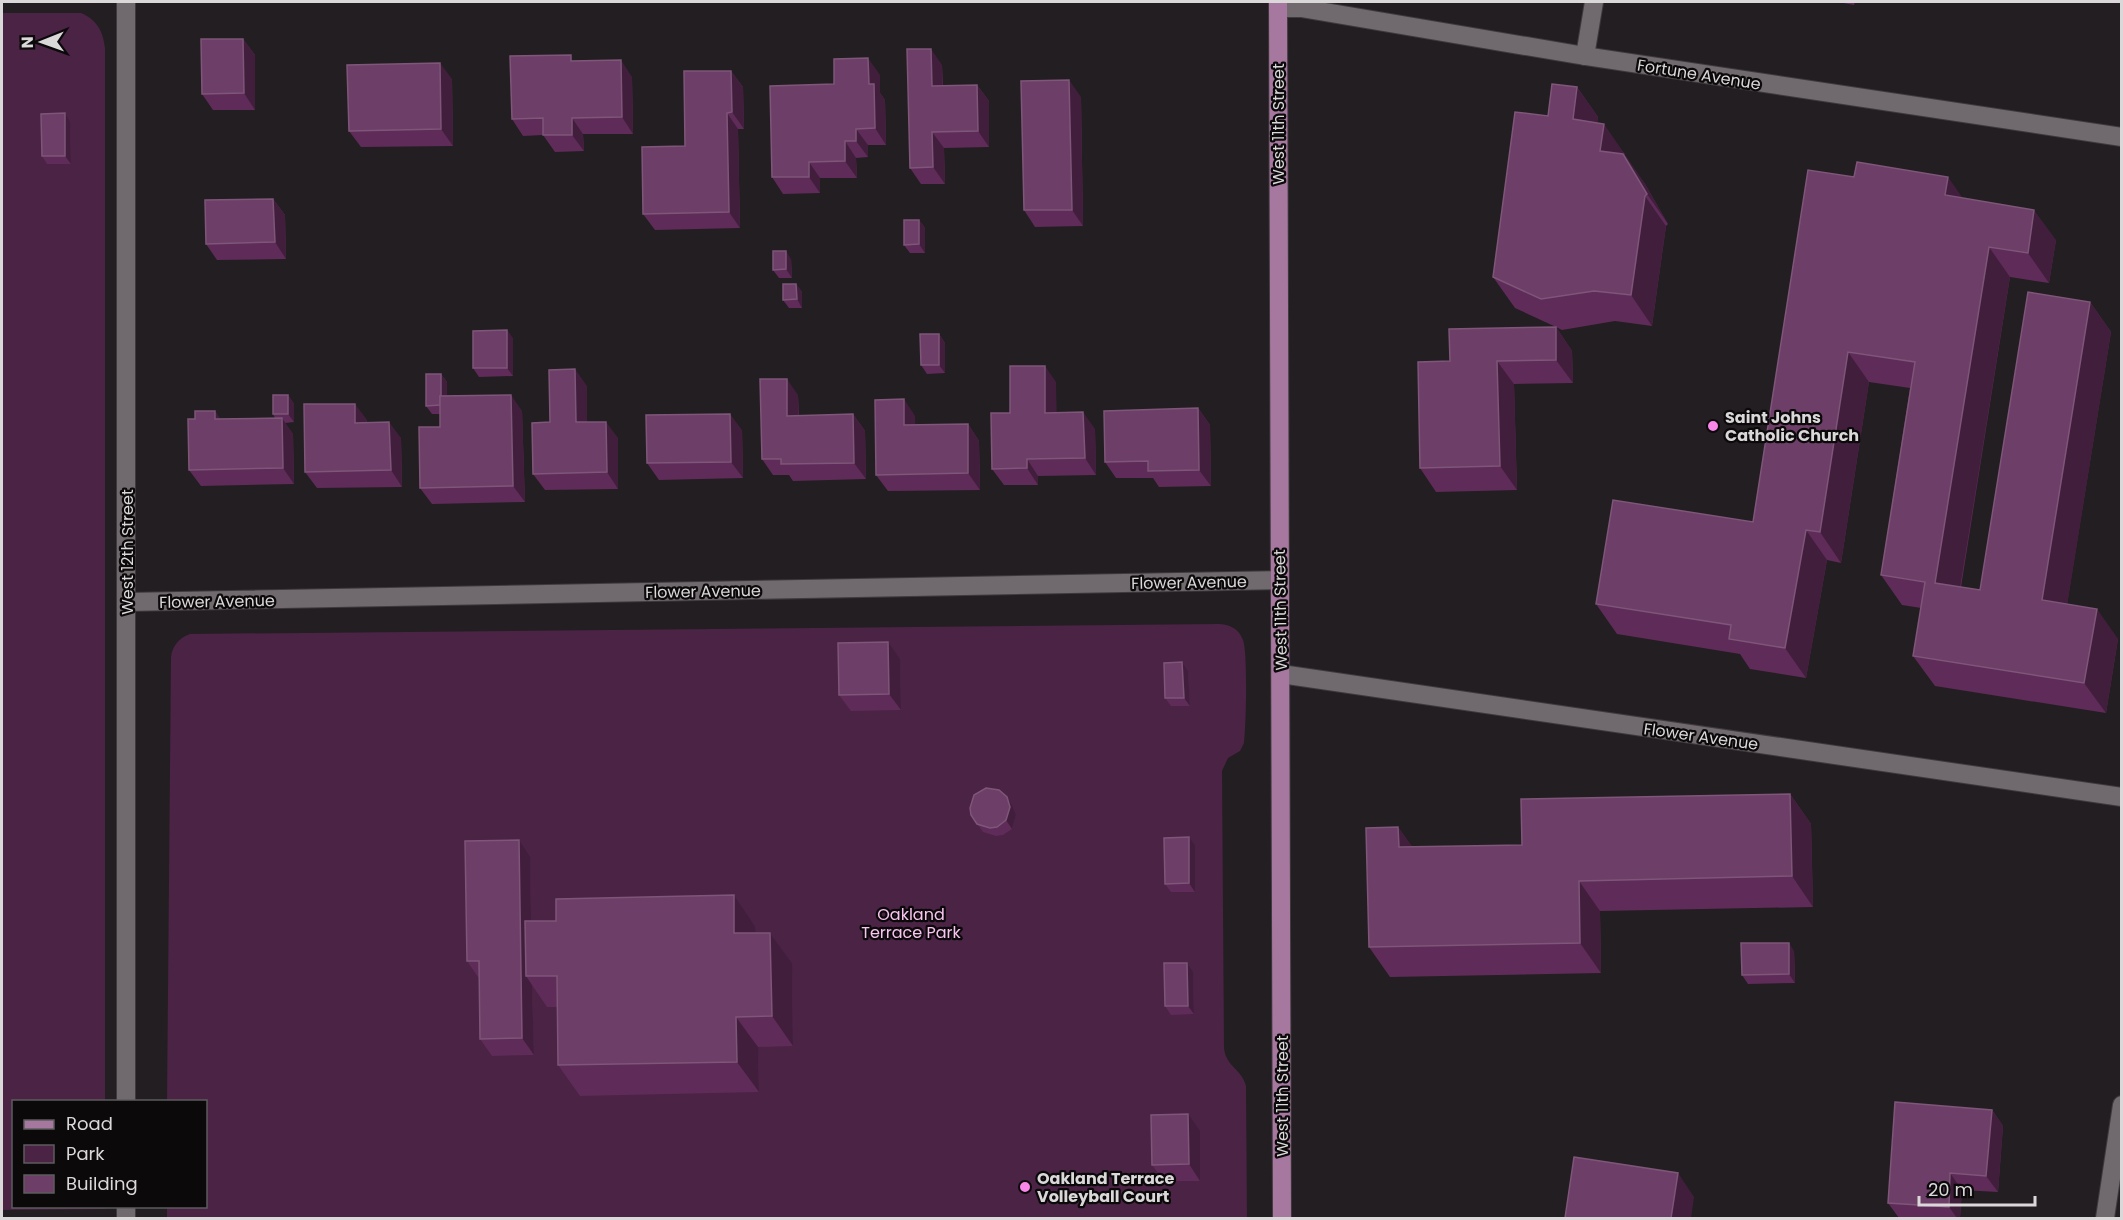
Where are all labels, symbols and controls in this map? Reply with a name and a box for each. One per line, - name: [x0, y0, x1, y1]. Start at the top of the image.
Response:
- north arrow: [12, 12, 72, 72]
- text: N: [16, 36, 39, 48]
- street label: Fortune Avenue: [1635, 53, 1762, 96]
- street label: West 11th Street: [1267, 63, 1290, 185]
- place label: Saint Johns Catholic Church: [1725, 406, 1859, 447]
- marker: Saint Johns Catholic Church: [1706, 419, 1720, 433]
- street label: West 12th Street: [116, 489, 139, 615]
- street label: West 11th Street: [1268, 549, 1293, 671]
- street label: Flower Avenue: [1131, 570, 1247, 595]
- street label: Flower Avenue: [645, 579, 761, 604]
- street label: Flower Avenue: [159, 589, 275, 614]
- street label: Flower Avenue: [1642, 717, 1760, 756]
- park label: Oakland Terrace Park: [861, 903, 962, 944]
- street label: West 11th Street: [1271, 1035, 1294, 1157]
- legend: [12, 1100, 207, 1208]
- text: Road: [66, 1111, 113, 1136]
- text: Park: [66, 1141, 105, 1166]
- place label: Oakland Terrace Volleyball Court: [1037, 1167, 1175, 1208]
- scale bar: [1919, 1169, 2034, 1207]
- text: Building: [66, 1171, 138, 1196]
- text: 20 m: [1928, 1177, 1973, 1202]
- marker: Oakland Terrace Volleyball Court: [1018, 1180, 1032, 1194]

